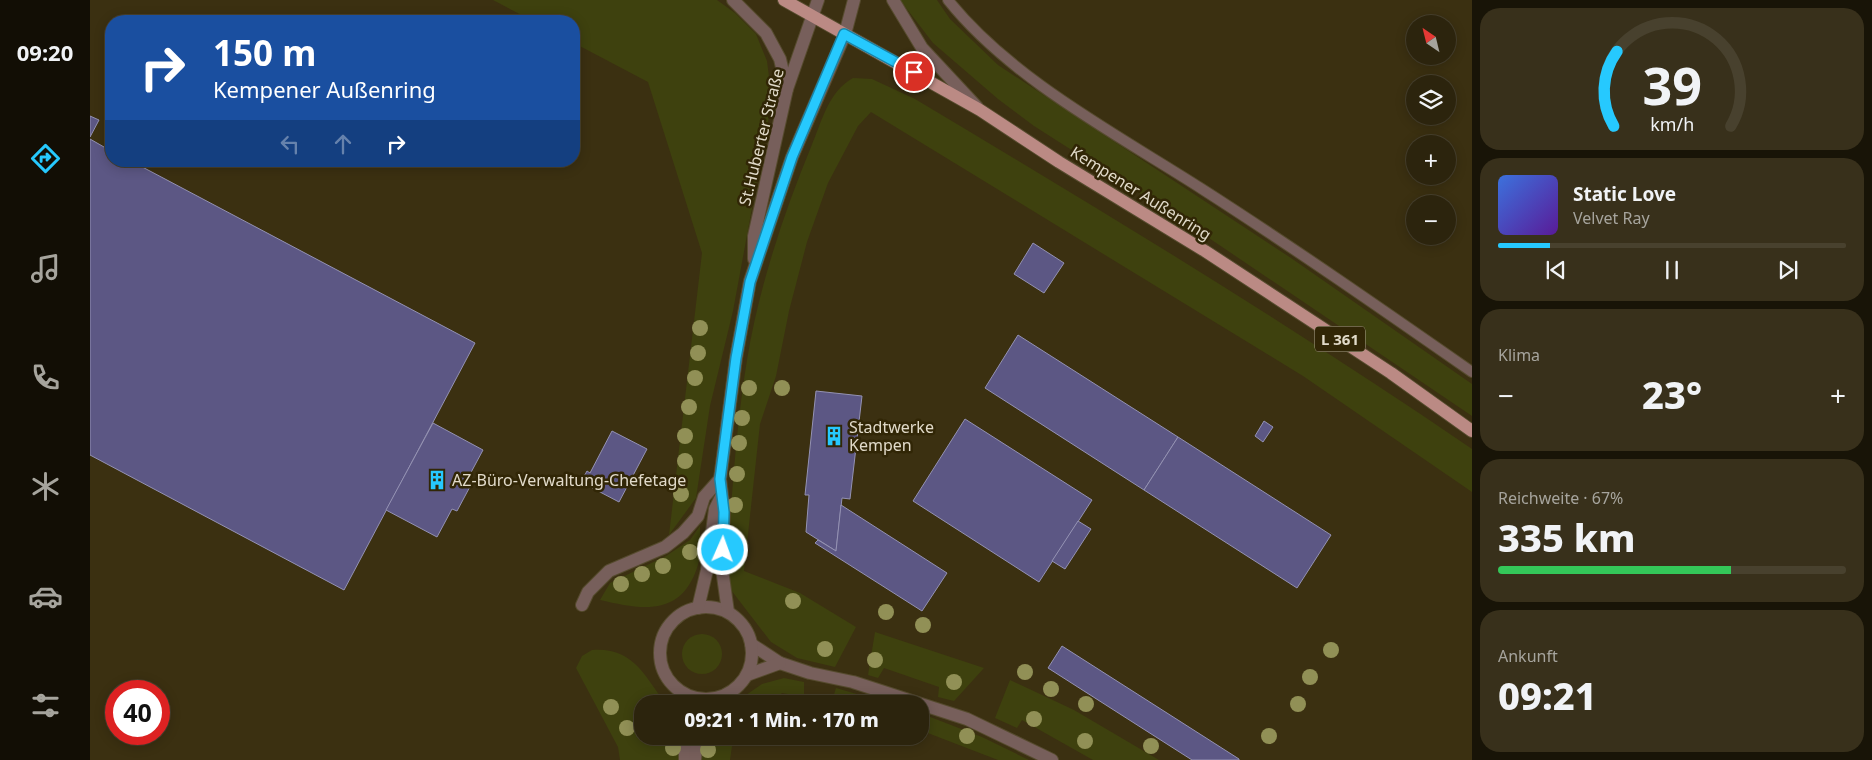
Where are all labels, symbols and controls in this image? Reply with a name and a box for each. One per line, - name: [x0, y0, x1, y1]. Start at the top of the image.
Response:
- north arrow: [1406, 15, 1456, 65]
- map controls: [1406, 15, 1456, 245]
- text: 150 m: [213, 29, 316, 76]
- icon: right: [130, 35, 195, 100]
- text: 09:20: [17, 37, 73, 67]
- text: 39: [1642, 49, 1702, 120]
- pin: [893, 51, 935, 93]
- icon: arrive: [900, 58, 928, 86]
- street label: St.Huberter Straße: [733, 66, 789, 208]
- text: Kempener Außenring: [213, 74, 436, 104]
- button: layers: [1406, 75, 1456, 125]
- text: km/h: [1650, 112, 1694, 136]
- icon: left: [276, 130, 304, 158]
- icon: ahead: [329, 130, 357, 158]
- icon: right: [382, 130, 410, 158]
- button: +: [1406, 135, 1456, 185]
- icon: directions: [28, 141, 63, 176]
- street label: Kempener Außenring: [1066, 141, 1216, 245]
- text: Static Love: [1573, 181, 1676, 207]
- button: −: [1406, 195, 1456, 245]
- text: Velvet Ray: [1573, 207, 1650, 229]
- icon: music: [28, 251, 63, 286]
- icon: previous: [1542, 256, 1570, 284]
- icon: pause: [1658, 256, 1686, 284]
- icon: next: [1774, 256, 1802, 284]
- road number: L 361: [1315, 326, 1365, 352]
- text: Klima: [1498, 344, 1540, 366]
- icon: phone: [28, 360, 63, 395]
- text: 23°: [1642, 368, 1702, 420]
- text: −: [1498, 376, 1514, 414]
- text: +: [1830, 376, 1846, 414]
- place label: Stadtwerke Kempen: [849, 416, 934, 456]
- building icon: Stadtwerke Kempen: [823, 425, 845, 447]
- icon: climate: [28, 469, 63, 504]
- building icon: AZ-Büro-Verwaltung-Chefetage: [426, 469, 448, 491]
- place label: AZ-Büro-Verwaltung-Chefetage: [452, 469, 686, 491]
- text: Reichweite · 67%: [1498, 487, 1623, 509]
- text: 335 km: [1498, 511, 1636, 563]
- position arrow: [696, 523, 748, 575]
- icon: car: [28, 579, 63, 614]
- text: Ankunft: [1498, 645, 1558, 667]
- text: 09:21: [1498, 669, 1597, 721]
- speed limit sign: 40: [105, 680, 170, 745]
- icon: filters: [28, 688, 63, 723]
- text: 09:21 · 1 Min. · 170 m: [684, 707, 879, 733]

